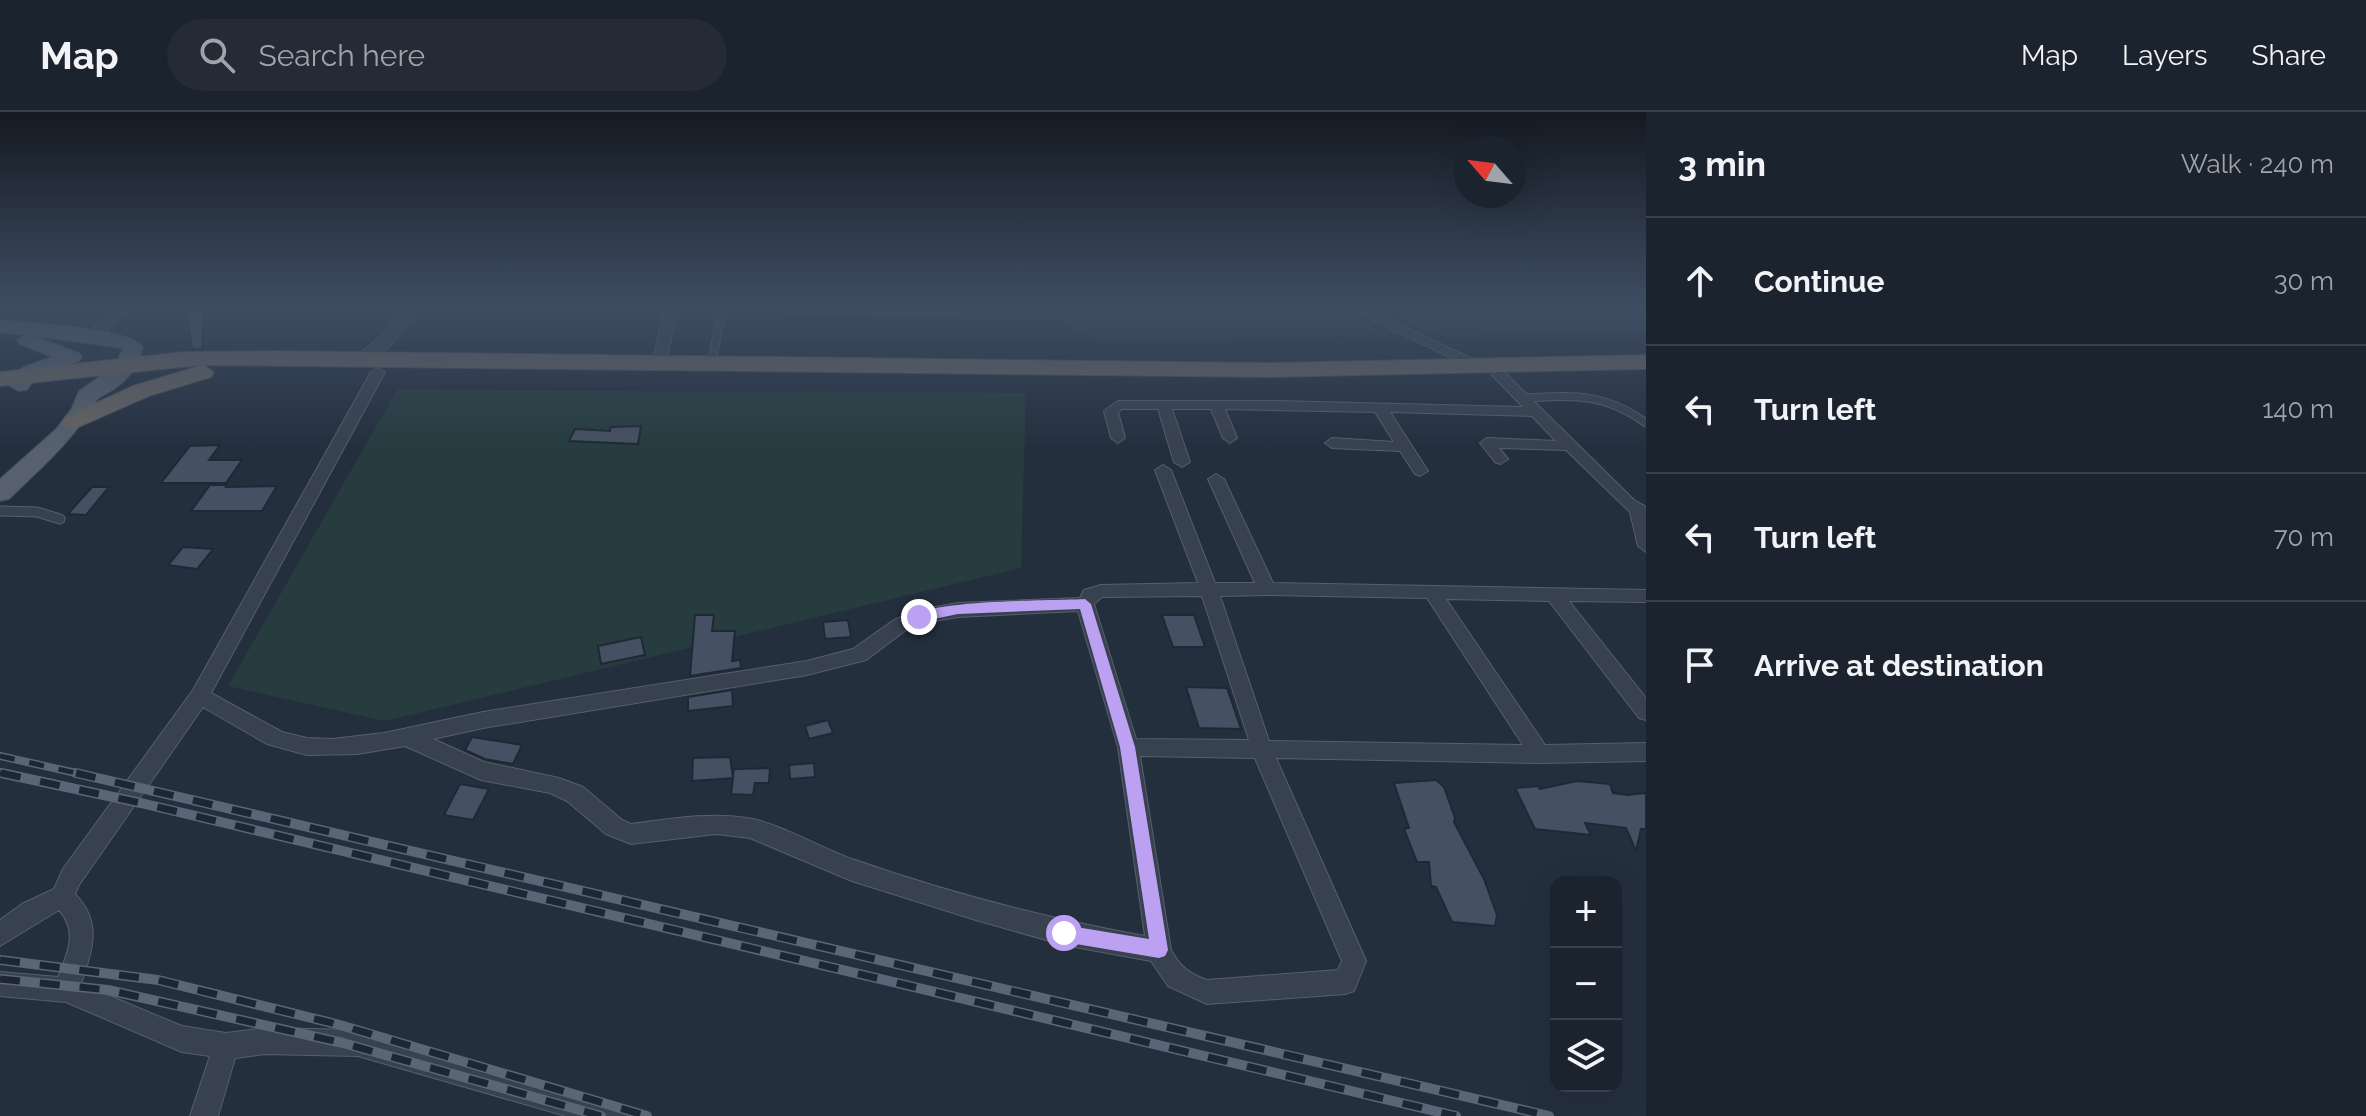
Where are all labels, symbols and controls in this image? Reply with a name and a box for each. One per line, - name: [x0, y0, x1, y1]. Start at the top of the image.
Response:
- search box: [167, 19, 727, 91]
- text: Map: [40, 33, 119, 78]
- icon: search: [195, 33, 239, 77]
- text: Search here: [259, 38, 425, 73]
- text: Map: [2021, 39, 2078, 72]
- text: Layers: [2122, 39, 2208, 72]
- text: Share: [2252, 39, 2326, 72]
- north arrow: [1454, 136, 1526, 208]
- text: 3 min: [1678, 144, 1766, 184]
- text: Walk · 240 m: [2181, 149, 2334, 179]
- icon: ahead: [1678, 259, 1722, 303]
- text: Continue: [1754, 264, 1885, 299]
- text: 30 m: [2274, 266, 2334, 296]
- icon: left: [1678, 387, 1722, 431]
- text: Turn left: [1754, 392, 1876, 427]
- text: 140 m: [2262, 394, 2334, 424]
- icon: left: [1678, 515, 1722, 559]
- text: Turn left: [1754, 520, 1876, 555]
- text: 70 m: [2274, 522, 2334, 552]
- route end: [901, 599, 937, 635]
- icon: arrive: [1678, 643, 1722, 687]
- text: Arrive at destination: [1754, 648, 2044, 683]
- map controls: [1550, 876, 1622, 1092]
- button: +: [1550, 876, 1622, 948]
- route start: [1046, 915, 1082, 951]
- button: −: [1550, 948, 1622, 1020]
- button: layers: [1550, 1020, 1622, 1092]

